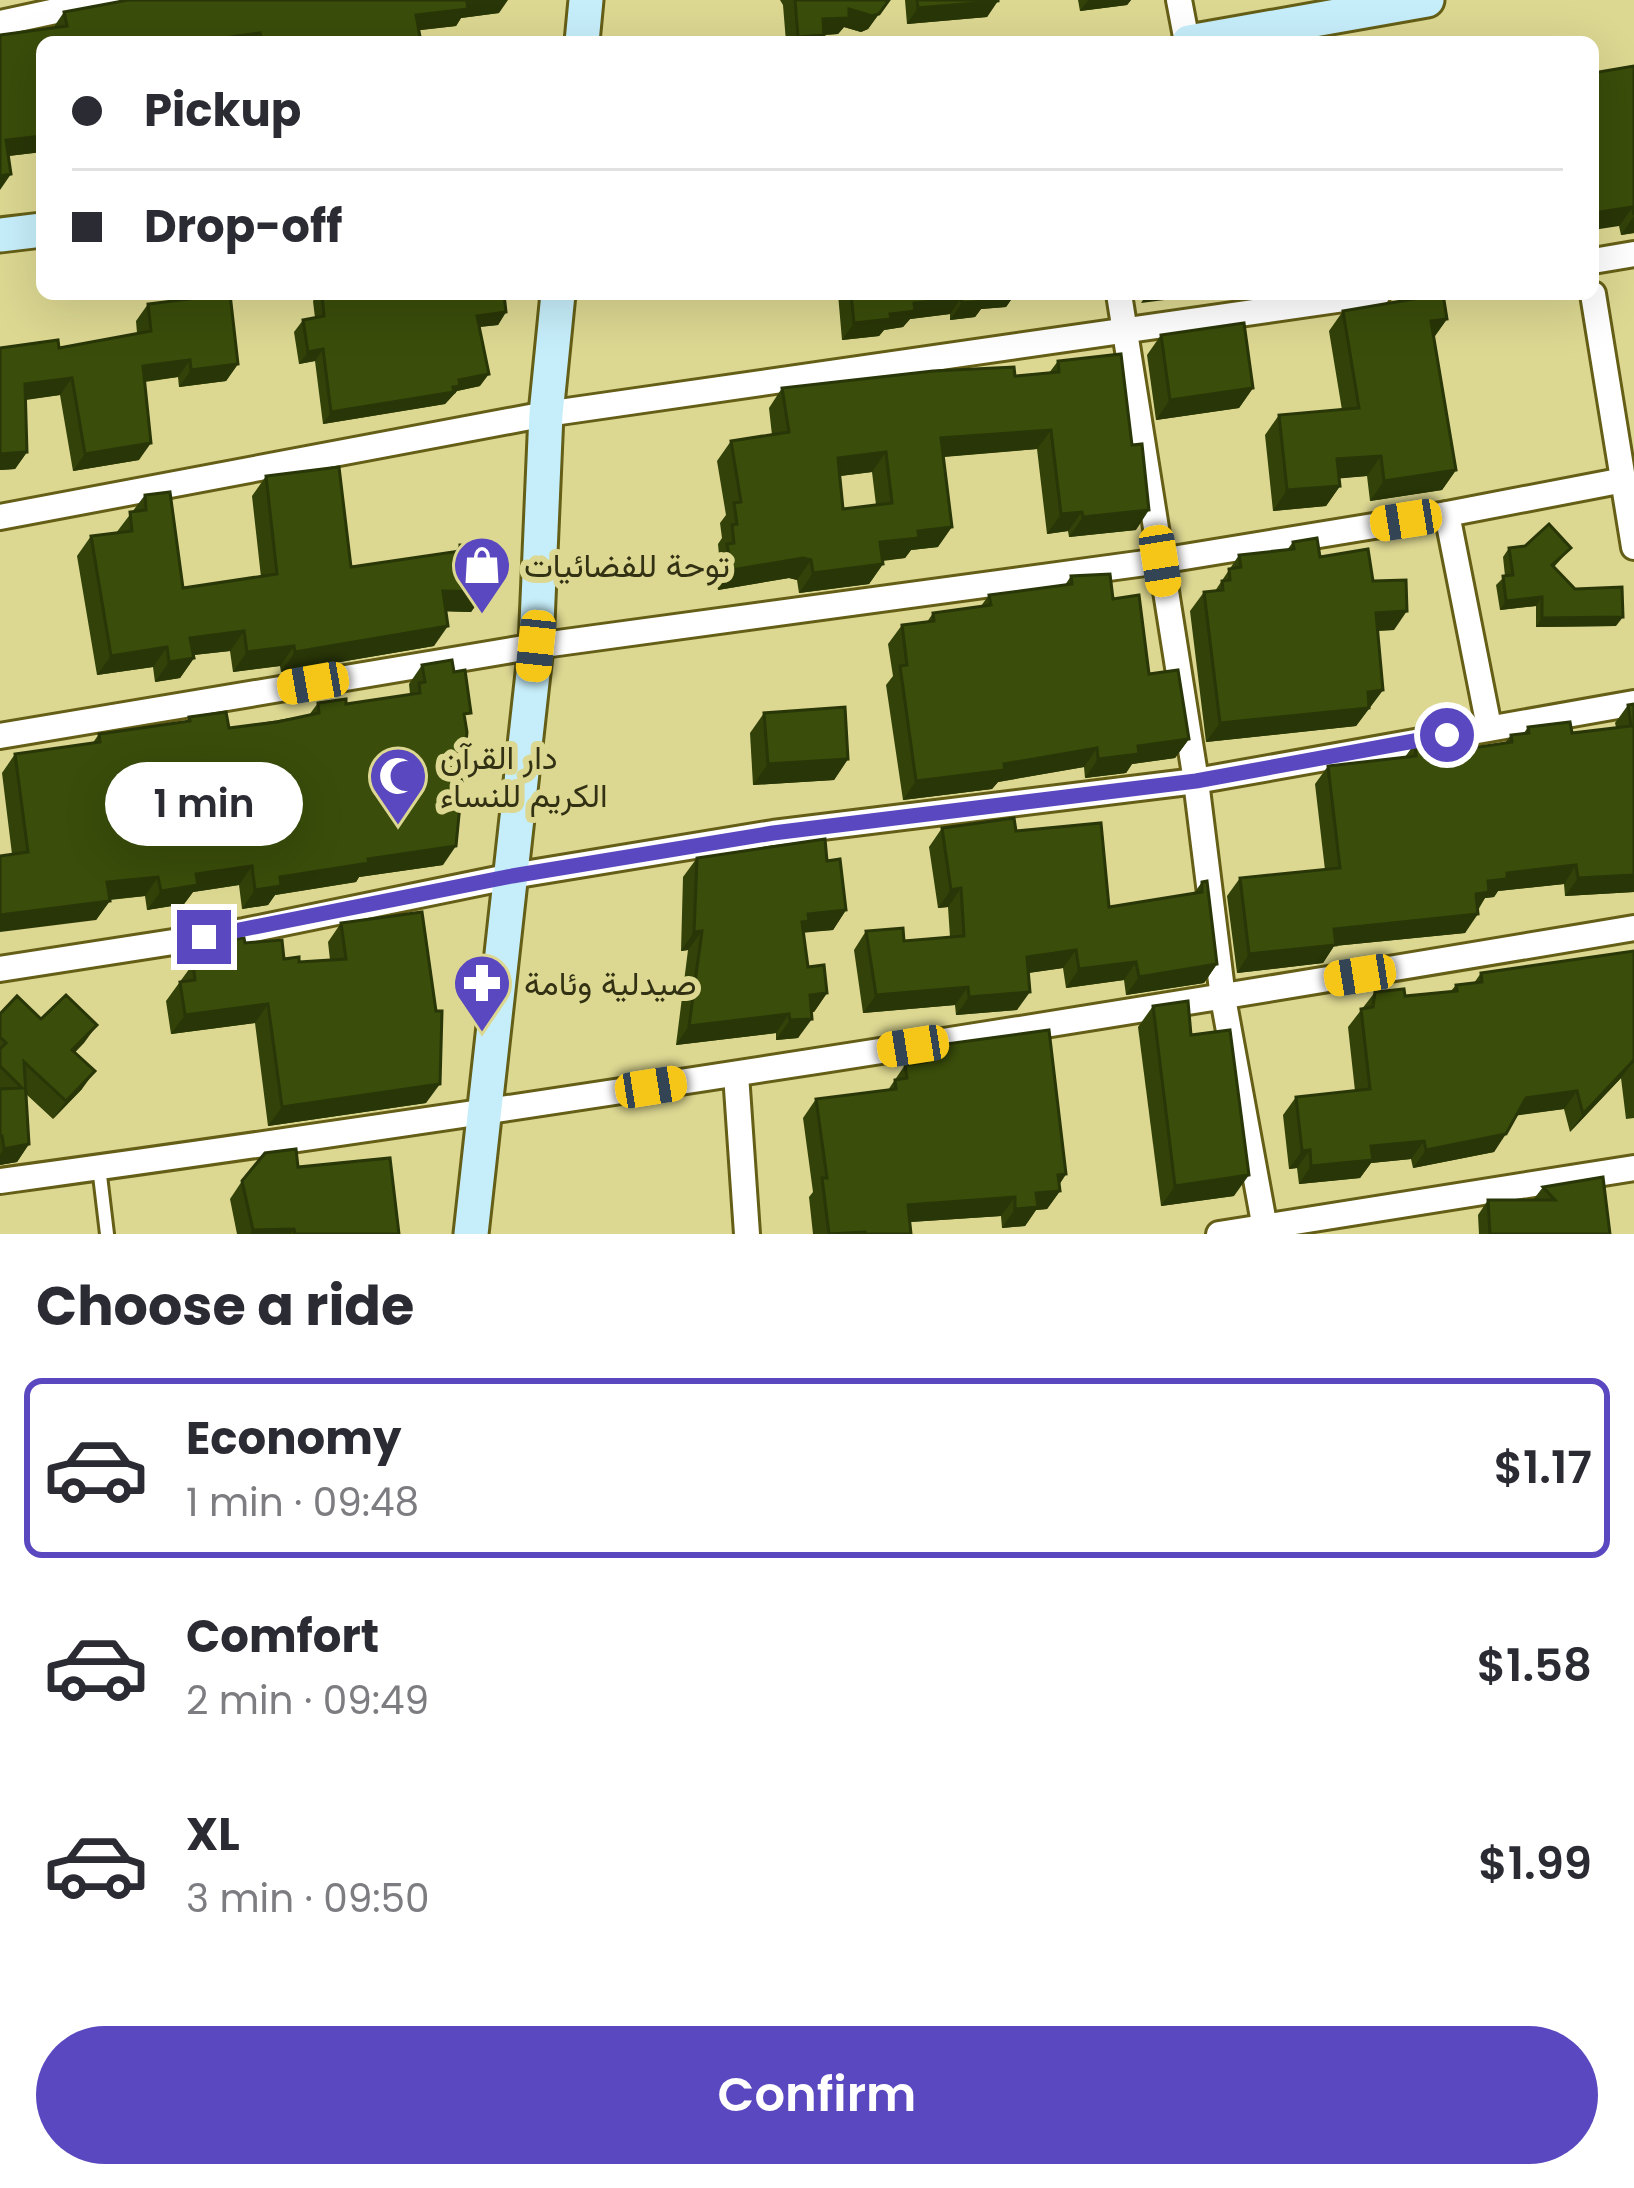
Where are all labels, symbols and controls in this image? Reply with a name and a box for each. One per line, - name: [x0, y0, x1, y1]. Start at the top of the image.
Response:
- text: Pickup: [144, 79, 301, 142]
- text: Drop-off: [144, 195, 342, 258]
- car: [1368, 497, 1444, 543]
- car: [1137, 523, 1183, 599]
- shop icon: توحة للفضائيات: [451, 534, 513, 616]
- place label: توحة للفضائيات: [524, 542, 730, 589]
- car: [514, 608, 558, 684]
- car: [274, 659, 352, 707]
- route start: [1420, 708, 1474, 762]
- place label: دار القرآن الكريم للنساء: [440, 734, 608, 819]
- mosque icon: دار القرآن الكريم للنساء: [367, 745, 429, 827]
- callout: 1 min: [105, 763, 303, 847]
- text: 1 min: [154, 776, 254, 831]
- route end: [177, 910, 231, 964]
- pharmacy icon: صيدلية وئامة: [451, 952, 513, 1034]
- car: [1322, 952, 1398, 998]
- place label: صيدلية وئامة: [524, 960, 697, 1007]
- car: [875, 1023, 951, 1069]
- car: [613, 1064, 689, 1110]
- text: Choose a ride: [36, 1268, 414, 1344]
- text: Economy: [186, 1407, 401, 1470]
- icon: car: [42, 1414, 150, 1522]
- text: $1.17: [1494, 1436, 1592, 1499]
- text: 1 min · 09:48: [186, 1475, 419, 1530]
- text: Comfort: [186, 1605, 379, 1668]
- icon: car: [42, 1612, 150, 1720]
- text: $1.58: [1477, 1634, 1592, 1697]
- text: 2 min · 09:49: [186, 1673, 429, 1728]
- text: XL: [186, 1803, 240, 1866]
- icon: car: [42, 1810, 150, 1918]
- text: $1.99: [1478, 1832, 1592, 1895]
- text: 3 min · 09:50: [186, 1871, 430, 1926]
- button: Confirm: [36, 2026, 1598, 2164]

